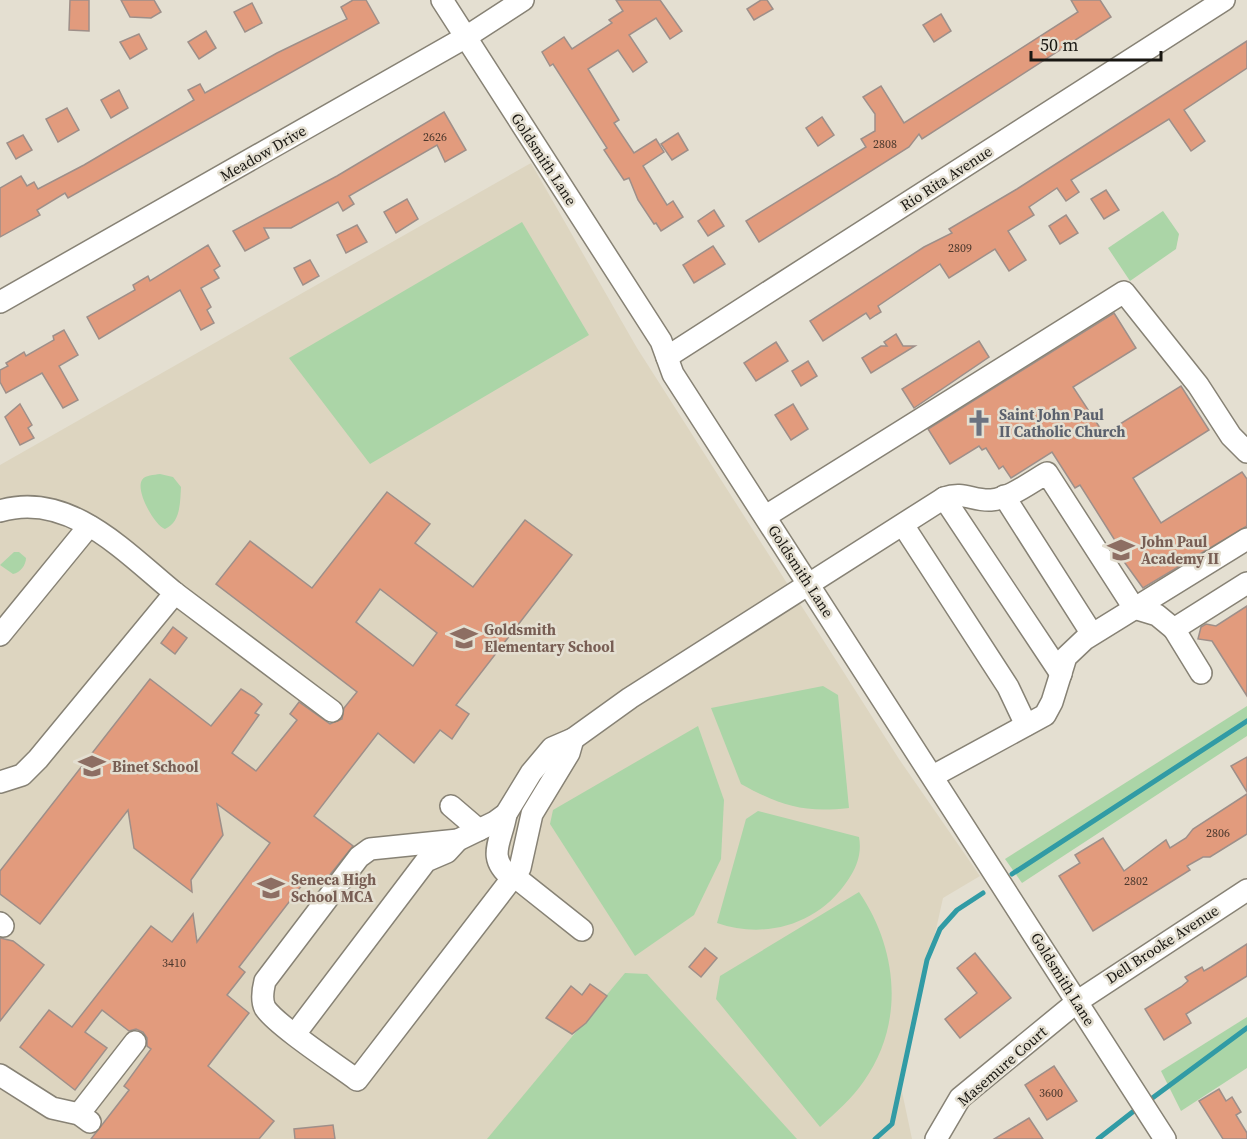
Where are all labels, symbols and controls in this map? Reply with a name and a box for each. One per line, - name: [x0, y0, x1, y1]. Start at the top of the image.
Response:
- scale bar: [1031, 24, 1162, 62]
- text: 50 m: [1040, 32, 1078, 57]
- street label: Goldsmith Lane: [506, 109, 582, 210]
- street label: Meadow Drive: [216, 120, 310, 186]
- house number: 2626: [423, 129, 447, 145]
- house number: 2808: [873, 136, 897, 152]
- street label: Rio Rita Avenue: [896, 140, 996, 216]
- house number: 2809: [948, 240, 972, 256]
- place label: Saint John Paul II Catholic Church: [999, 404, 1126, 442]
- church icon: Saint John Paul II Catholic Church: [964, 408, 994, 438]
- street label: Goldsmith Lane: [763, 521, 839, 622]
- place label: John Paul Academy II: [1140, 531, 1219, 569]
- school or university icon: John Paul Academy II: [1106, 535, 1136, 565]
- place label: Goldsmith Elementary School: [484, 619, 615, 657]
- school or university icon: Goldsmith Elementary School: [449, 623, 479, 653]
- school or university icon: Binet School: [77, 751, 107, 781]
- place label: Binet School: [112, 756, 199, 777]
- house number: 2806: [1206, 825, 1230, 841]
- place label: Seneca High School MCA: [291, 869, 376, 907]
- school or university icon: Seneca High School MCA: [256, 873, 286, 903]
- house number: 2802: [1124, 873, 1148, 889]
- street label: Dell Brooke Avenue: [1101, 899, 1223, 988]
- street label: Goldsmith Lane: [1026, 928, 1100, 1030]
- house number: 3410: [162, 955, 186, 971]
- street label: Masemure Court: [953, 1021, 1051, 1111]
- house number: 3600: [1039, 1085, 1063, 1101]

